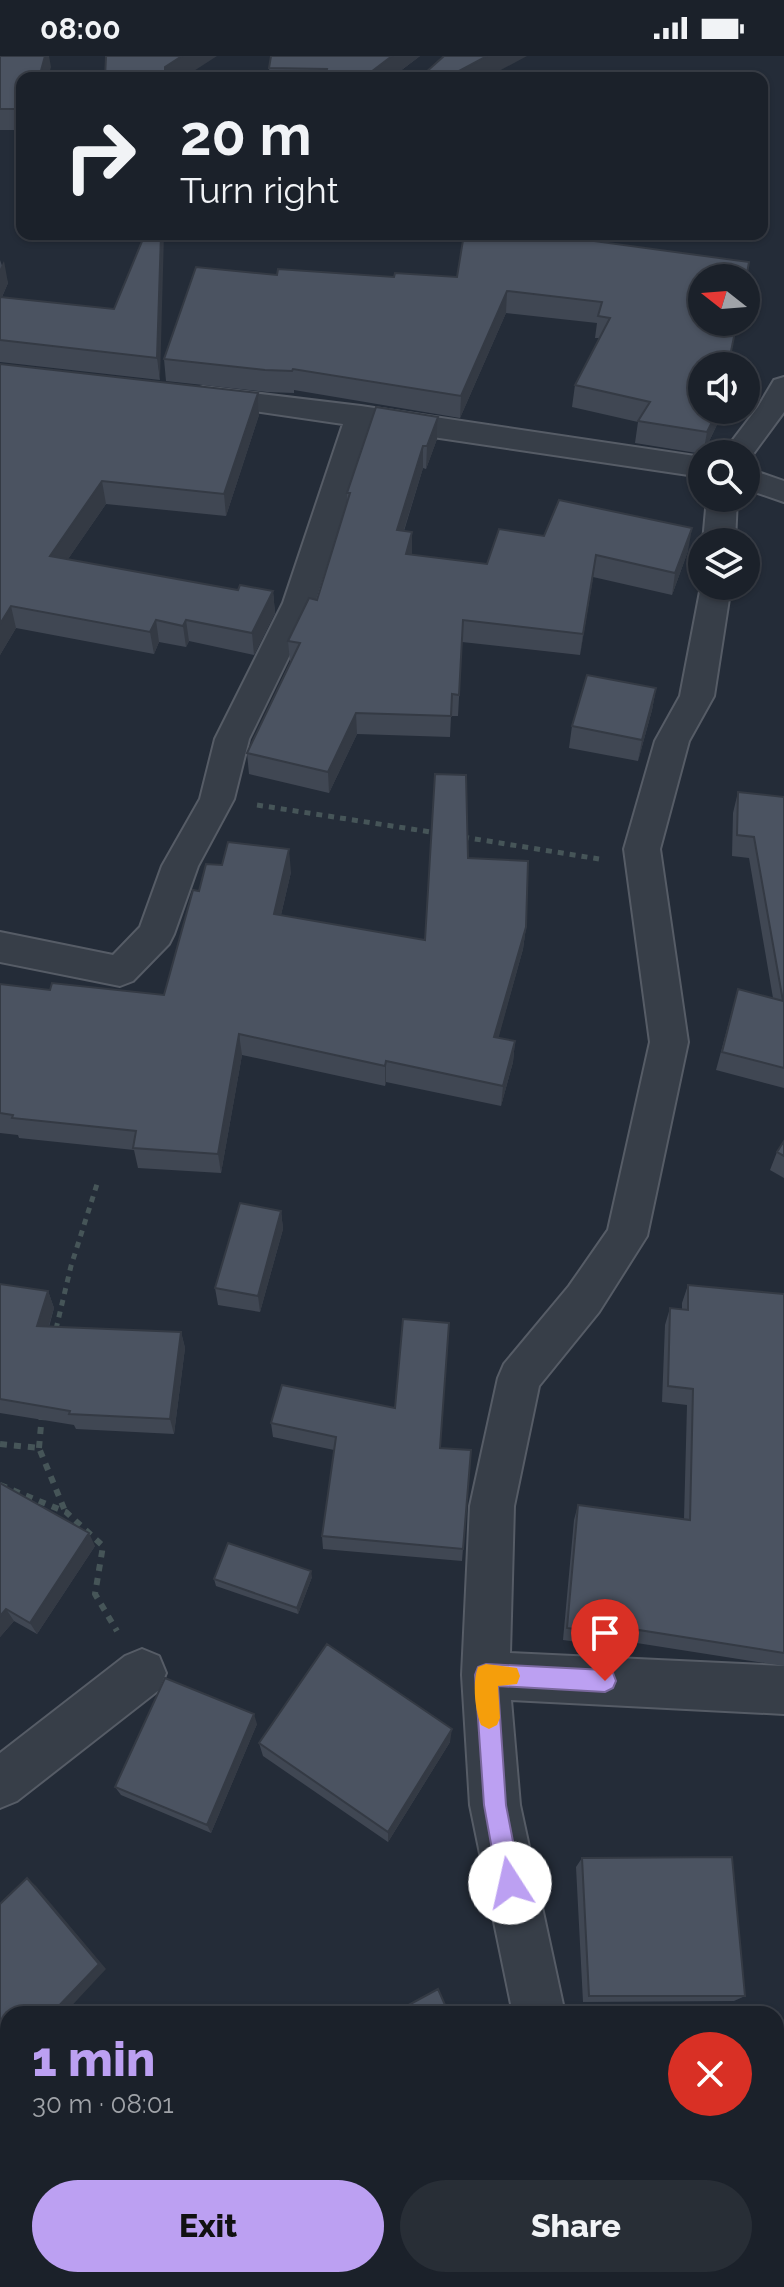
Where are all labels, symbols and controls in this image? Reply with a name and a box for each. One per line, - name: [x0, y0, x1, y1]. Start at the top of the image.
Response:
- text: 08:00: [40, 11, 121, 46]
- text: 20 m: [180, 102, 312, 168]
- icon: right: [48, 104, 152, 208]
- text: Turn right: [180, 169, 339, 211]
- north arrow: [688, 264, 760, 336]
- map controls: [688, 264, 760, 600]
- button: sound: [688, 352, 760, 424]
- button: search: [688, 440, 760, 512]
- button: layers: [688, 528, 760, 600]
- pin: [571, 1599, 639, 1681]
- icon: arrive: [583, 1611, 627, 1655]
- position arrow: [468, 1841, 552, 1925]
- text: 1 min: [32, 2031, 155, 2087]
- button: close: [668, 2032, 752, 2116]
- text: 30 m · 08:01: [32, 2089, 174, 2119]
- button: Exit: [32, 2180, 384, 2272]
- button: Share: [400, 2180, 752, 2272]

